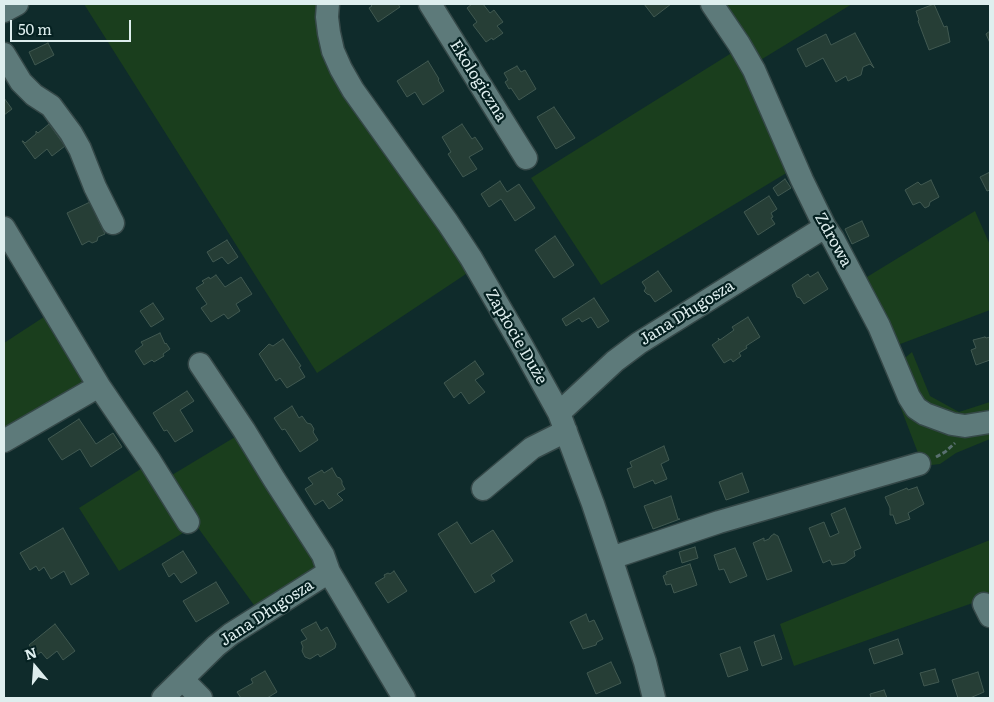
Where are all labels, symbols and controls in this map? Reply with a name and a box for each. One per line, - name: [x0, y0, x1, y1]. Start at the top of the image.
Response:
- scale bar: [12, 10, 134, 42]
- text: 50 m: [18, 17, 52, 40]
- street label: Ekologiczna: [445, 37, 511, 125]
- street label: Zdrowa: [810, 210, 856, 270]
- street label: Jana Długosza: [636, 276, 738, 350]
- street label: Zapłocie Duże: [481, 286, 551, 388]
- street label: Jana Długosza: [217, 576, 317, 650]
- text: N: [22, 641, 39, 664]
- north arrow: [10, 642, 60, 692]

